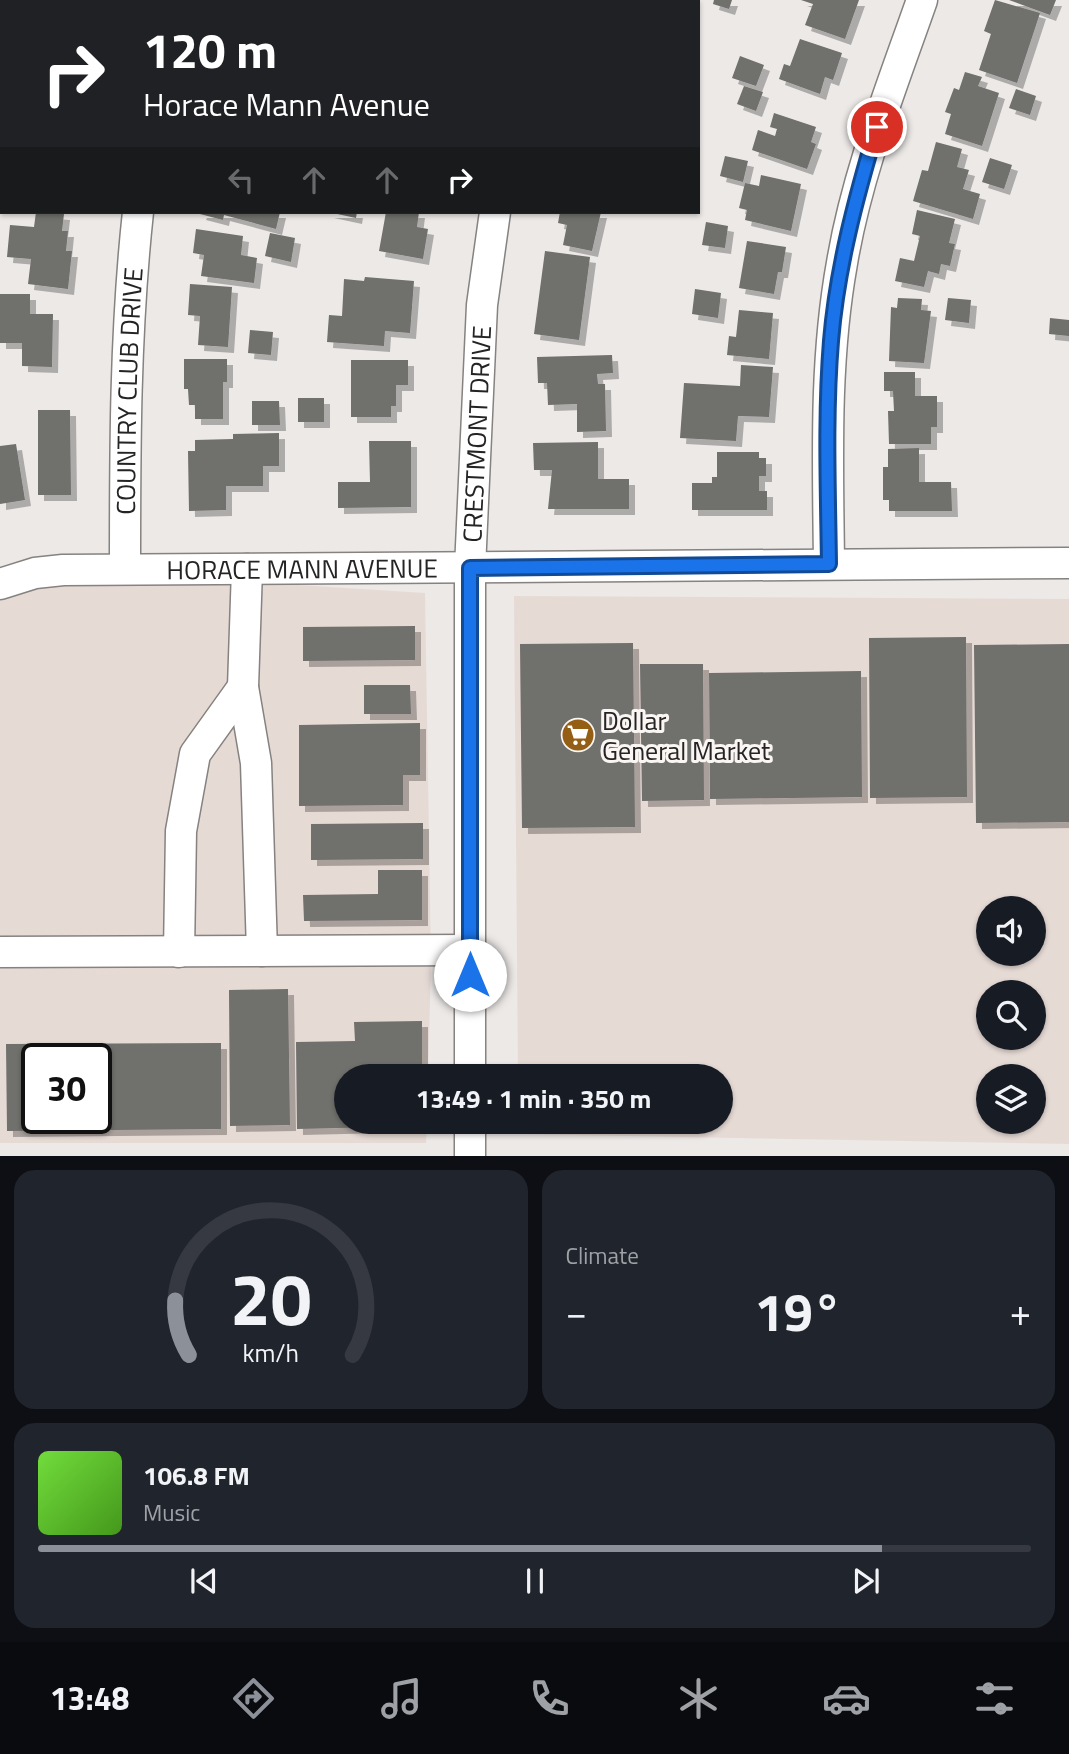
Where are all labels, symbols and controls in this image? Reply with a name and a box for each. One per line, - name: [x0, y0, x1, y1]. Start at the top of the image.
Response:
- text: 120 m: [143, 12, 277, 87]
- icon: right: [28, 28, 119, 119]
- text: Horace Mann Avenue: [143, 80, 430, 128]
- pin: [847, 97, 907, 157]
- icon: arrive: [858, 108, 896, 146]
- icon: left: [222, 161, 260, 199]
- icon: ahead: [295, 161, 333, 199]
- icon: ahead: [368, 161, 406, 199]
- icon: right: [441, 161, 479, 199]
- street label: COUNTRY CLUB DRIVE: [106, 266, 152, 515]
- street label: CRESTMONT DRIVE: [452, 325, 501, 543]
- street label: HORACE MANN AVENUE: [166, 548, 438, 589]
- place label: Dollar General Market: [602, 701, 770, 770]
- supermarket icon: Dollar General Market: [559, 716, 597, 754]
- map controls: [976, 896, 1046, 1134]
- button: sound: [976, 896, 1046, 966]
- position arrow: [433, 938, 507, 1012]
- button: search: [976, 980, 1046, 1050]
- speed limit sign: 30: [21, 1043, 112, 1134]
- button: layers: [976, 1064, 1046, 1134]
- text: 13:49 · 1 min · 350 m: [416, 1079, 651, 1118]
- text: Climate: [566, 1238, 639, 1273]
- text: 20: [230, 1244, 312, 1354]
- text: 19°: [755, 1272, 842, 1351]
- text: −: [566, 1283, 587, 1341]
- text: +: [1010, 1283, 1031, 1341]
- text: km/h: [242, 1334, 299, 1372]
- text: 106.8 FM: [143, 1456, 250, 1495]
- text: Music: [143, 1495, 200, 1530]
- icon: previous: [185, 1562, 223, 1600]
- icon: pause: [516, 1562, 554, 1600]
- icon: next: [847, 1562, 885, 1600]
- text: 13:48: [50, 1674, 130, 1722]
- icon: directions: [229, 1674, 278, 1723]
- icon: music: [377, 1674, 426, 1723]
- icon: phone: [525, 1674, 574, 1723]
- icon: climate: [674, 1674, 723, 1723]
- icon: car: [822, 1674, 871, 1723]
- icon: filters: [970, 1674, 1019, 1723]

